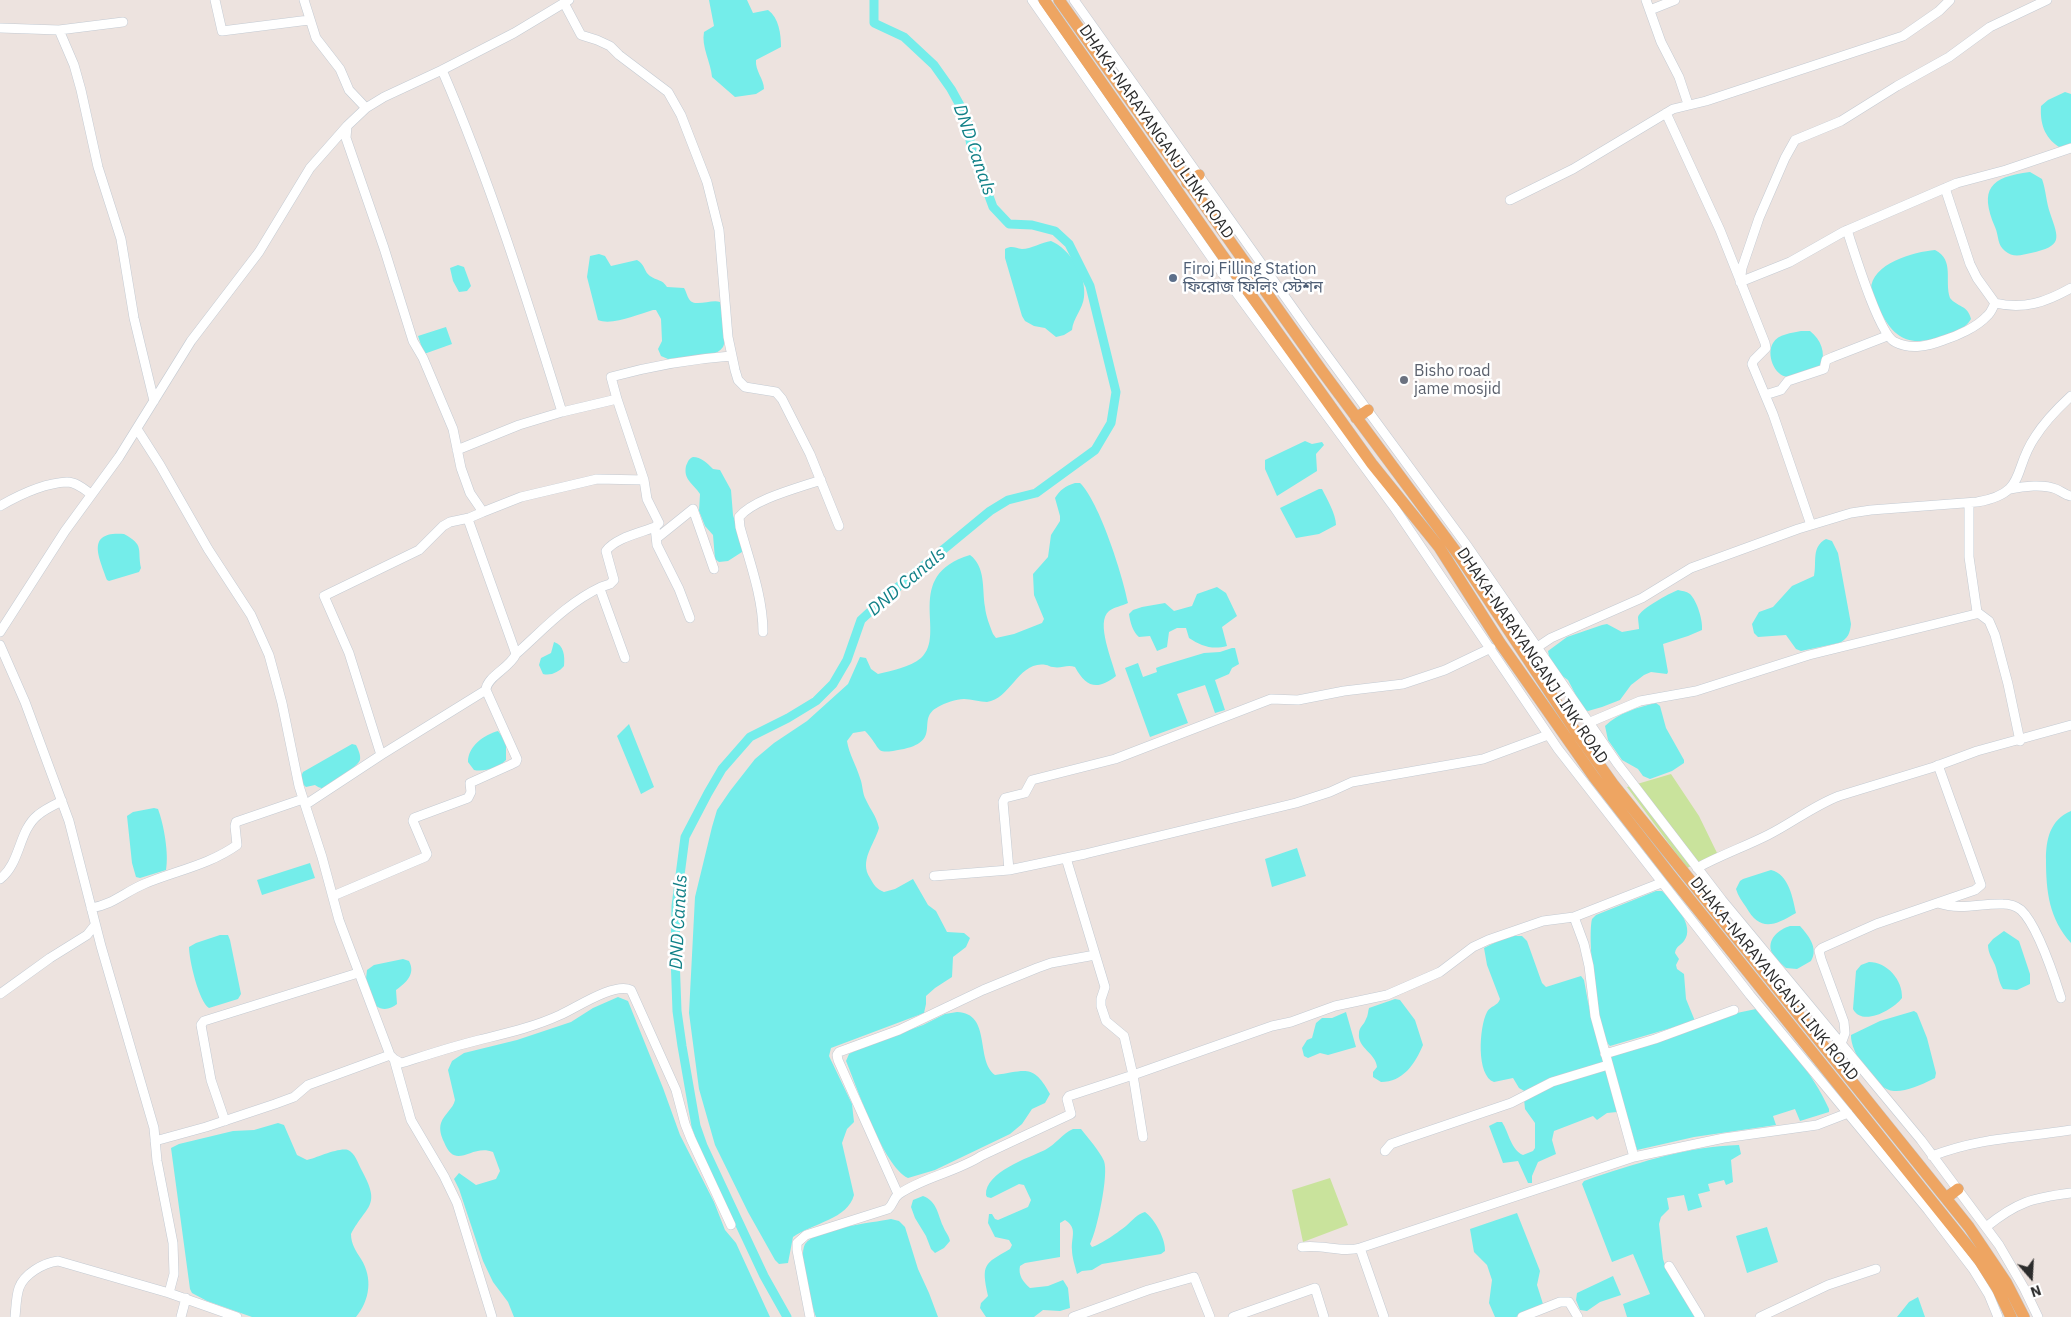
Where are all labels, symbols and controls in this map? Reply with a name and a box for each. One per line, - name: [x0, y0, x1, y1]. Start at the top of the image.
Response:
- street label: DHAKA-NARAYANGANJ LINK ROAD: [1075, 21, 1237, 243]
- water label: DND Canals: [948, 102, 1000, 198]
- place label: Firoj Filling Station ফিরোজ ফিলিং স্টেশন: [1183, 259, 1323, 297]
- marker: Firoj Filling Station ফিরোজ ফিলিং স্টেশন: [1167, 272, 1179, 284]
- place label: Bisho road jame mosjid: [1414, 361, 1501, 399]
- marker: Bisho road jame mosjid: [1398, 374, 1410, 386]
- water label: DND Canals: [864, 543, 950, 621]
- street label: DHAKA-NARAYANGANJ LINK ROAD: [1452, 544, 1612, 768]
- street label: DHAKA-NARAYANGANJ LINK ROAD: [1686, 873, 1862, 1085]
- water label: DND Canals: [666, 874, 692, 970]
- north arrow: [2006, 1252, 2056, 1302]
- text: N: [2028, 1281, 2044, 1301]

